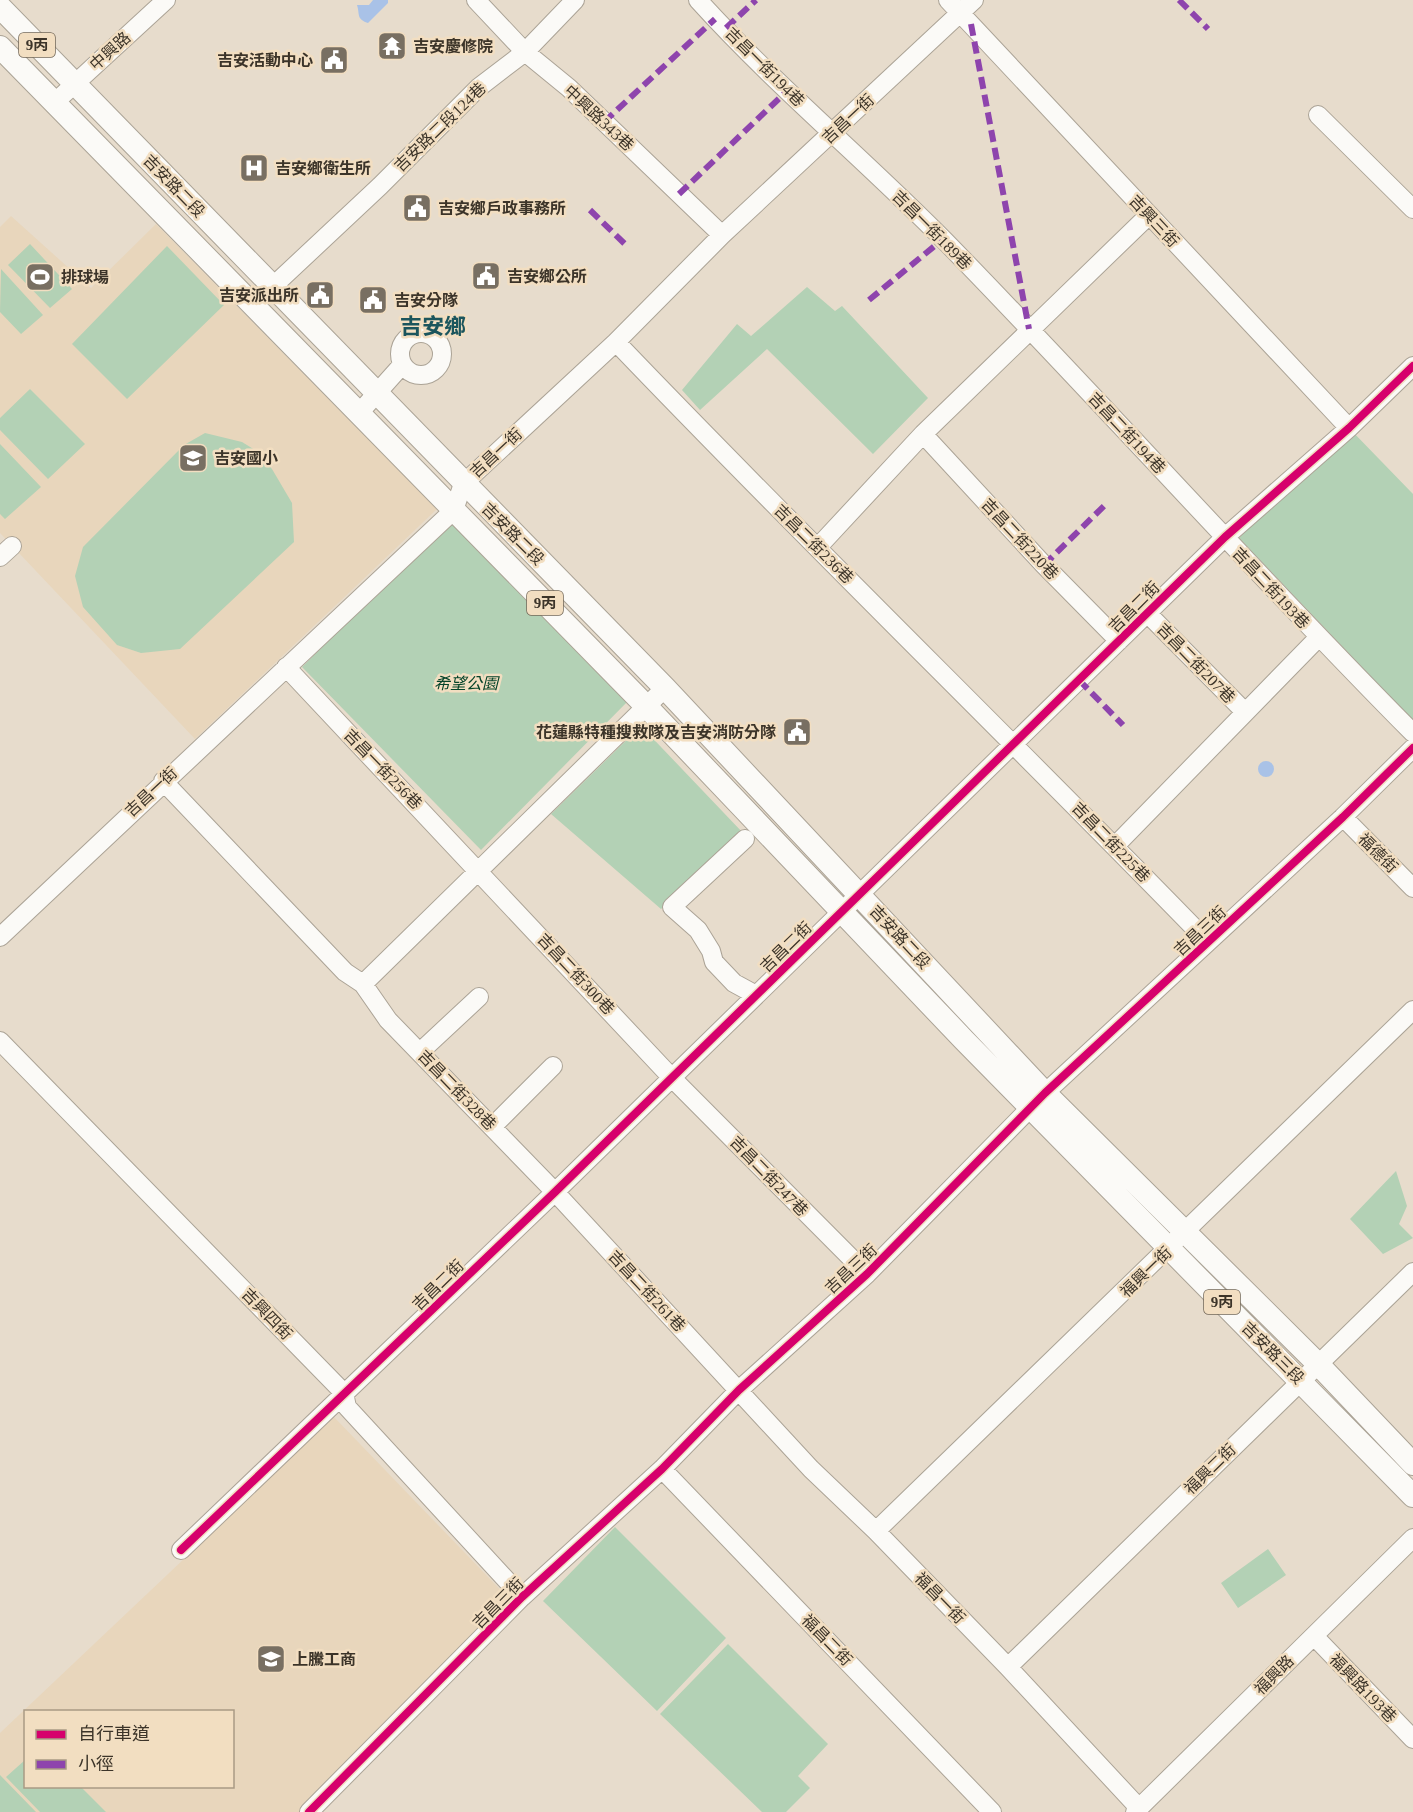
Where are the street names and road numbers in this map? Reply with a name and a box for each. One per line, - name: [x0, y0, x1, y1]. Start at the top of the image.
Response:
- street label: 吉昌一街194巷: [722, 24, 808, 110]
- street label: 中興路: [86, 29, 134, 73]
- road number: 9丙: [19, 33, 55, 57]
- street label: 吉安路二段124巷: [391, 79, 489, 175]
- street label: 中興路343巷: [561, 82, 637, 154]
- street label: 吉昌一街: [819, 91, 877, 147]
- street label: 吉安路二段: [140, 151, 208, 221]
- street label: 吉昌一街189巷: [889, 187, 975, 273]
- street label: 吉興三街: [1126, 192, 1182, 250]
- street label: 吉昌二街194巷: [1085, 389, 1169, 477]
- street label: 吉昌一街: [467, 425, 525, 481]
- street label: 吉昌二街220巷: [978, 495, 1062, 583]
- street label: 吉安路二段: [479, 500, 547, 568]
- street label: 吉昌二街236巷: [771, 501, 857, 587]
- street label: 吉昌二街193巷: [1229, 544, 1313, 632]
- street label: 吉昌二街: [1105, 578, 1163, 636]
- road number: 9丙: [527, 591, 563, 615]
- street label: 吉昌二街207巷: [1154, 620, 1238, 706]
- street label: 吉昌一街256巷: [341, 726, 425, 812]
- street label: 吉昌一街: [122, 764, 180, 820]
- street label: 吉昌二街225巷: [1069, 799, 1153, 885]
- street label: 福德街: [1355, 830, 1401, 876]
- street label: 吉安路二段: [866, 902, 934, 972]
- street label: 吉昌三街: [1171, 903, 1229, 959]
- street label: 吉昌二街: [757, 919, 815, 975]
- street label: 吉昌二街300巷: [534, 930, 618, 1018]
- street label: 吉昌二街328巷: [415, 1047, 499, 1133]
- street label: 吉昌二街247巷: [727, 1133, 811, 1219]
- street label: 吉昌三街: [822, 1241, 880, 1297]
- street label: 福興一街: [1117, 1244, 1175, 1300]
- street label: 吉昌二街261巷: [605, 1247, 689, 1335]
- street label: 吉昌二街: [409, 1257, 467, 1313]
- street label: 吉興四街: [239, 1285, 295, 1343]
- road number: 9丙: [1204, 1290, 1240, 1314]
- street label: 吉安路三段: [1239, 1319, 1307, 1387]
- street label: 福興二街: [1181, 1441, 1239, 1497]
- street label: 福昌一街: [912, 1569, 968, 1627]
- street label: 吉昌三街: [469, 1574, 527, 1632]
- street label: 福昌二街: [799, 1611, 855, 1669]
- street label: 福興路193巷: [1326, 1650, 1400, 1726]
- street label: 福興路: [1251, 1652, 1297, 1698]

